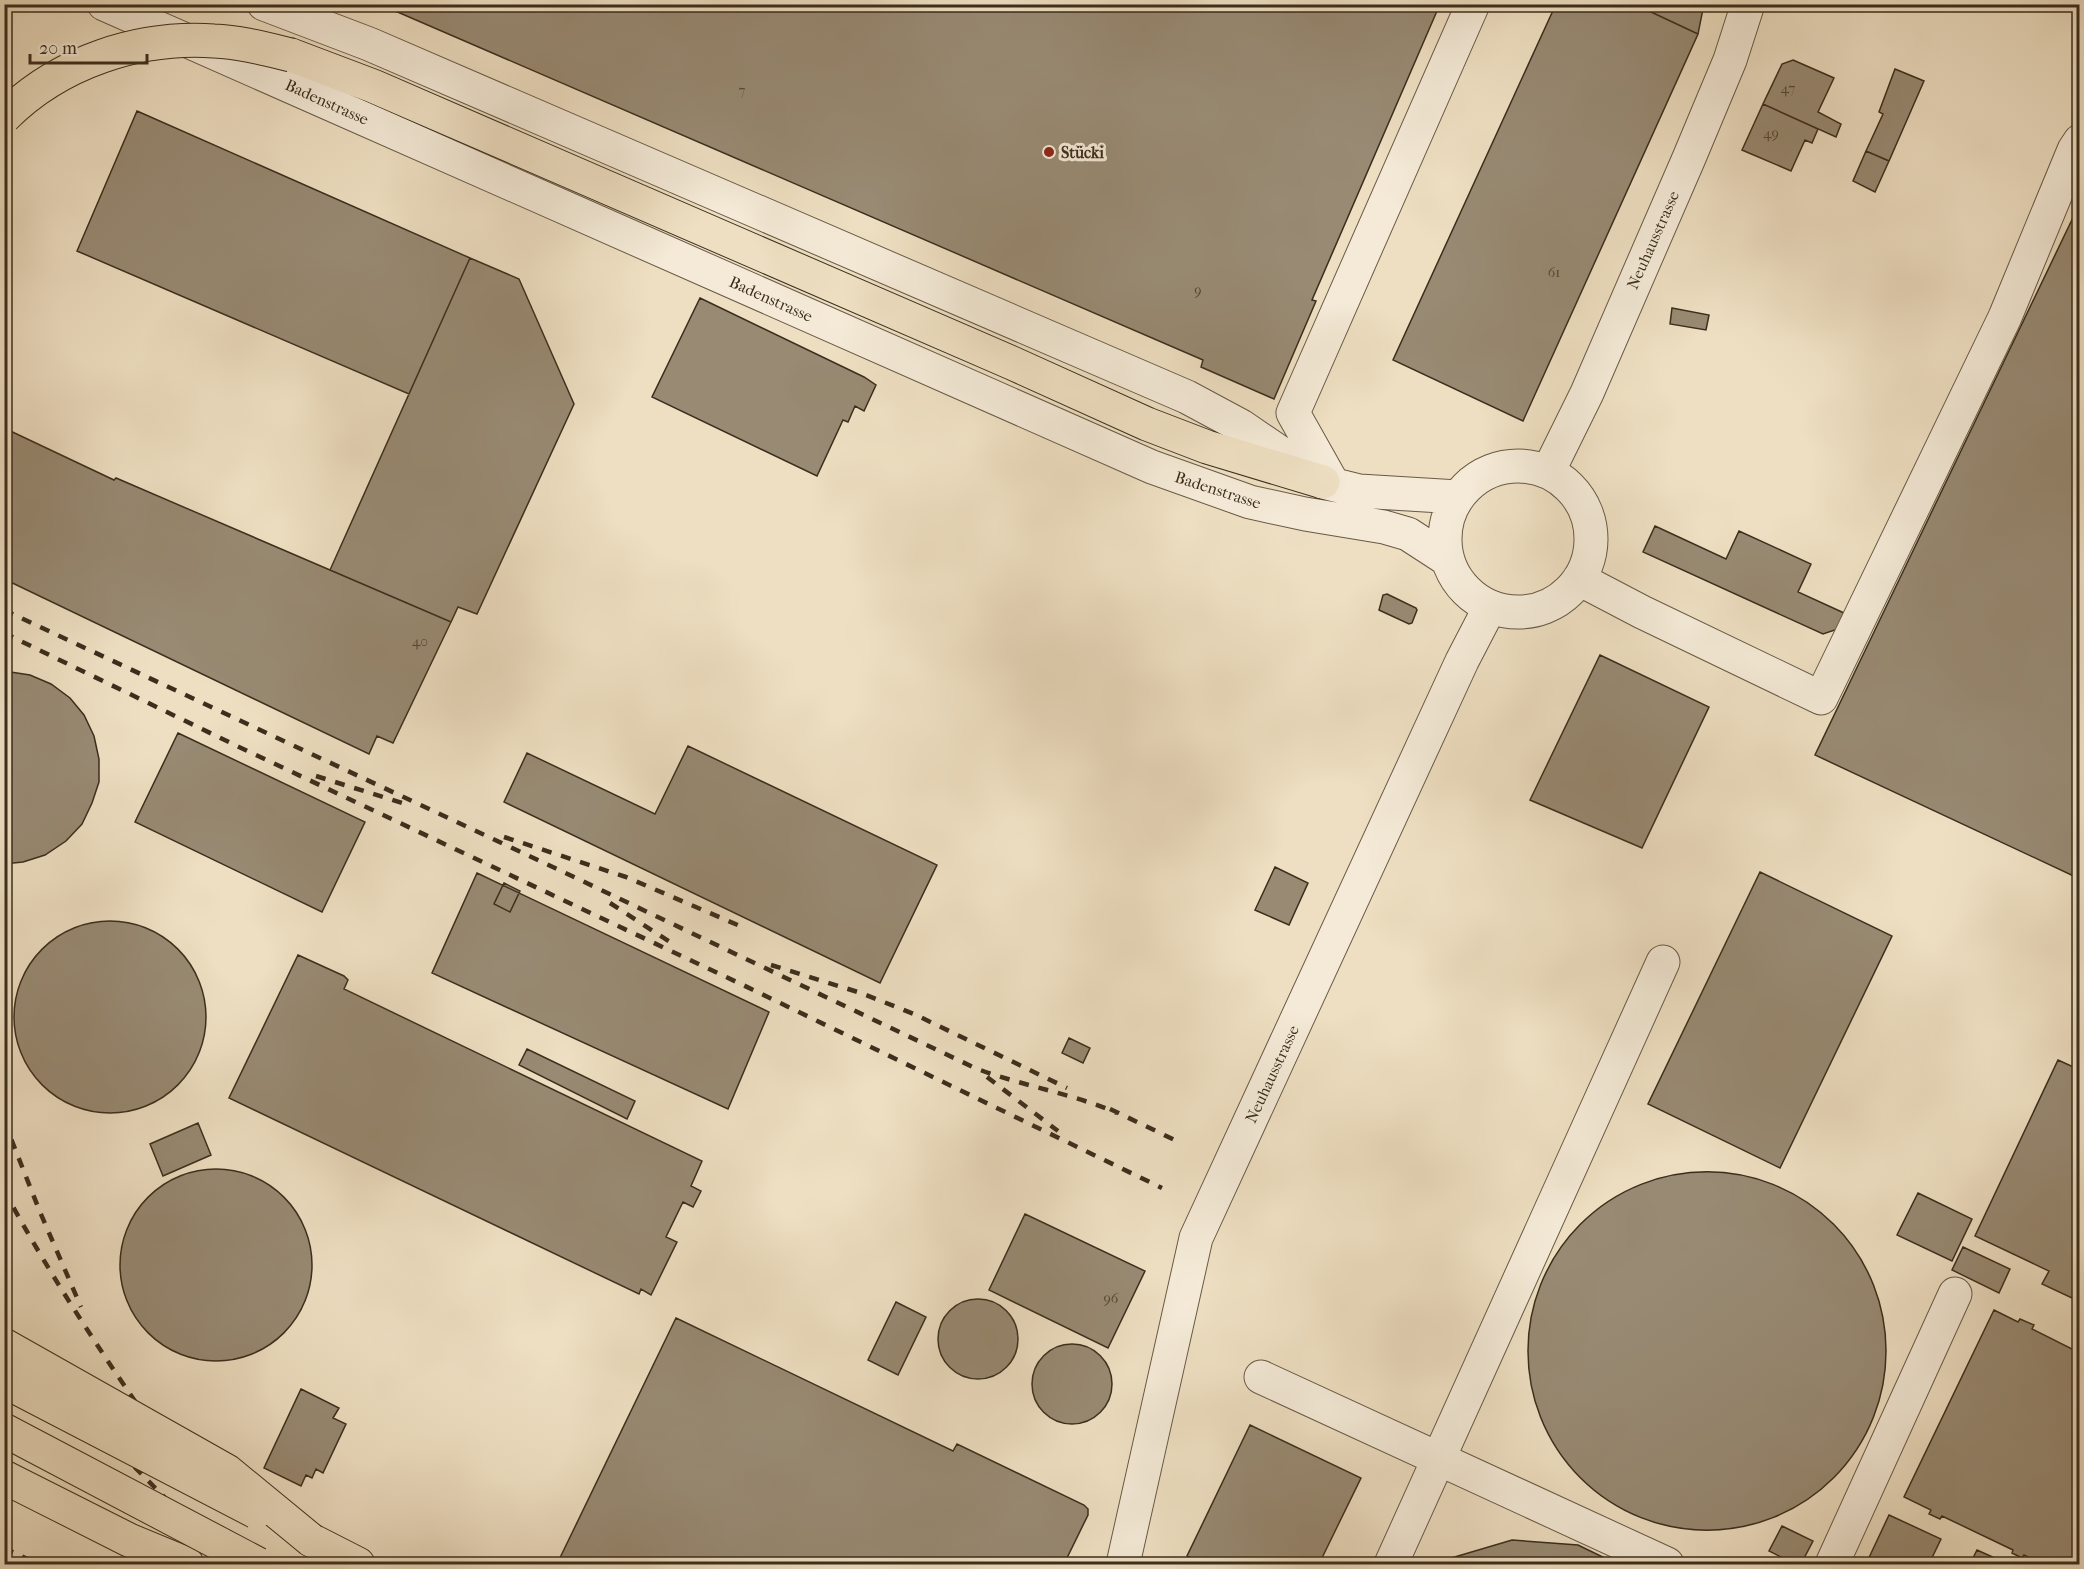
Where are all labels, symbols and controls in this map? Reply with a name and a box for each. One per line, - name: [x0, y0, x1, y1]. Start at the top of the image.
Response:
- scale bar: [30, 27, 147, 65]
- text: 20 m: [39, 38, 77, 59]
- street label: Badenstrasse: [282, 75, 372, 129]
- house number: 47: [1781, 80, 1796, 97]
- house number: 7: [739, 82, 746, 99]
- house number: 49: [1763, 125, 1779, 142]
- place label: Stücki: [1061, 143, 1104, 162]
- marker: Stücki: [1042, 145, 1056, 159]
- street label: Neuhausstrasse: [1623, 188, 1683, 292]
- house number: 61: [1548, 264, 1560, 281]
- street label: Badenstrasse: [726, 272, 816, 326]
- house number: 9: [1194, 282, 1202, 299]
- street label: Badenstrasse: [1173, 467, 1263, 513]
- house number: 40: [412, 633, 428, 650]
- street label: Neuhausstrasse: [1241, 1022, 1303, 1126]
- house number: 96: [1104, 1290, 1119, 1307]

